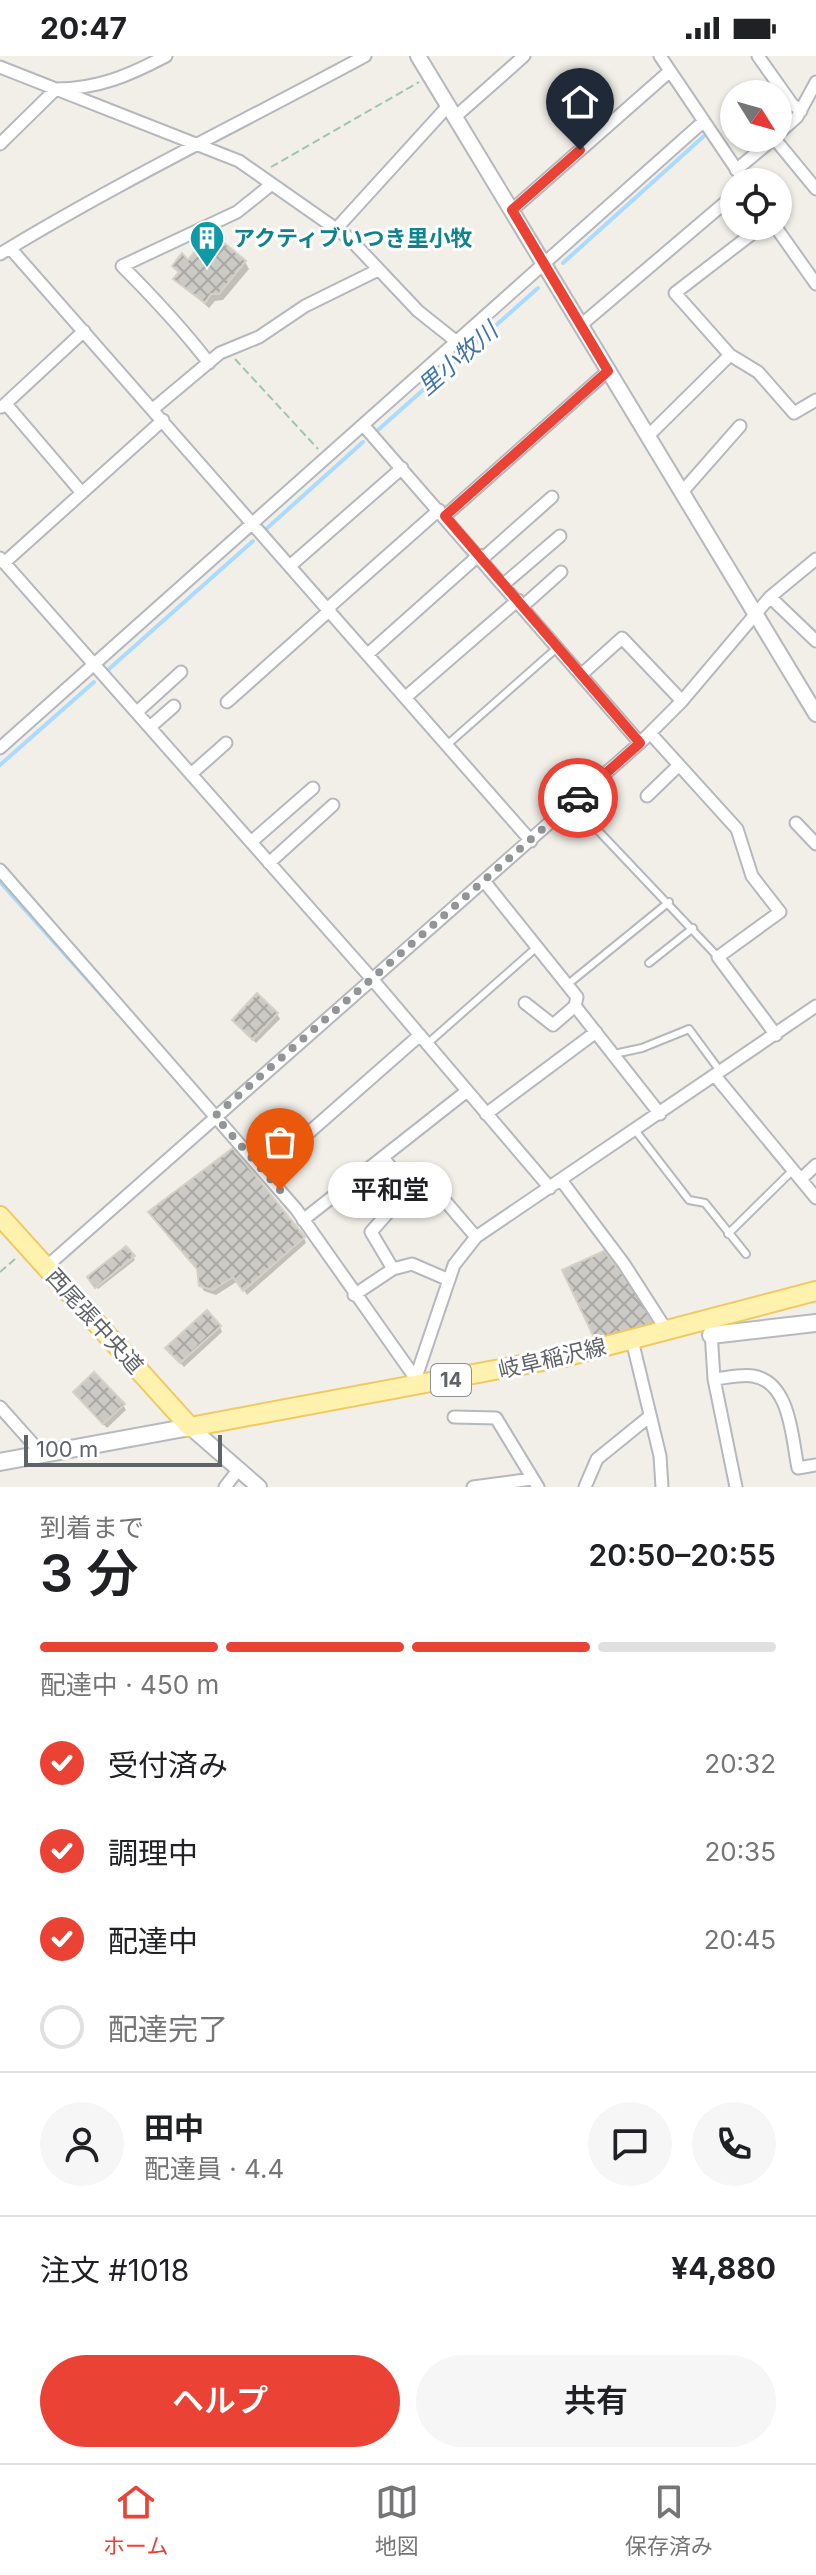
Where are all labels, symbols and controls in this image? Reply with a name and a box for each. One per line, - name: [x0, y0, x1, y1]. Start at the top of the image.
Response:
- text: 20:47: [40, 10, 127, 46]
- pin: [546, 68, 614, 150]
- icon: home: [558, 80, 602, 124]
- north arrow: [720, 80, 792, 152]
- map controls: [720, 80, 792, 240]
- button: locate: [720, 168, 792, 240]
- building icon: アクティブいつき里小牧: [188, 219, 226, 269]
- place label: アクティブいつき里小牧: [233, 225, 473, 251]
- water label: 里小牧川: [412, 314, 506, 401]
- courier: [538, 758, 618, 838]
- icon: car: [556, 776, 600, 820]
- pin: [246, 1108, 314, 1190]
- icon: bag: [258, 1120, 302, 1164]
- callout: 平和堂: [328, 1162, 452, 1218]
- text: 平和堂: [351, 1174, 429, 1205]
- street label: 西尾張中央道: [41, 1263, 149, 1379]
- street label: 岐阜稲沢線: [495, 1333, 609, 1383]
- road number: 14: [431, 1364, 471, 1396]
- scale bar: [24, 1431, 222, 1467]
- text: 100 m: [36, 1436, 98, 1462]
- text: 到着まで: [40, 1512, 144, 1543]
- text: 20:50–20:55: [589, 1537, 776, 1573]
- text: 3 分: [40, 1542, 138, 1605]
- text: 配達中 · 450 m: [40, 1669, 219, 1700]
- icon: check: [40, 1741, 84, 1785]
- text: 受付済み: [108, 1747, 228, 1783]
- text: 20:32: [704, 1748, 776, 1779]
- icon: check: [40, 1829, 84, 1873]
- text: 調理中: [108, 1835, 198, 1871]
- text: 20:35: [704, 1836, 776, 1867]
- icon: check: [40, 1917, 84, 1961]
- text: 配達中: [108, 1923, 198, 1959]
- text: 20:45: [704, 1924, 776, 1955]
- text: 配達完了: [108, 2011, 228, 2047]
- button: person: [40, 2102, 124, 2186]
- button: chat: [588, 2102, 672, 2186]
- button: phone: [692, 2102, 776, 2186]
- text: 田中: [144, 2110, 204, 2146]
- text: 配達員 · 4.4: [144, 2153, 284, 2184]
- text: ¥4,880: [671, 2250, 776, 2286]
- text: 注文 #1018: [40, 2252, 189, 2288]
- button: ヘルプ: [40, 2355, 400, 2447]
- button: 共有: [416, 2355, 776, 2447]
- tab: ホーム: [103, 2480, 168, 2560]
- tab: 地図: [375, 2480, 419, 2560]
- tab: 保存済み: [625, 2480, 713, 2560]

